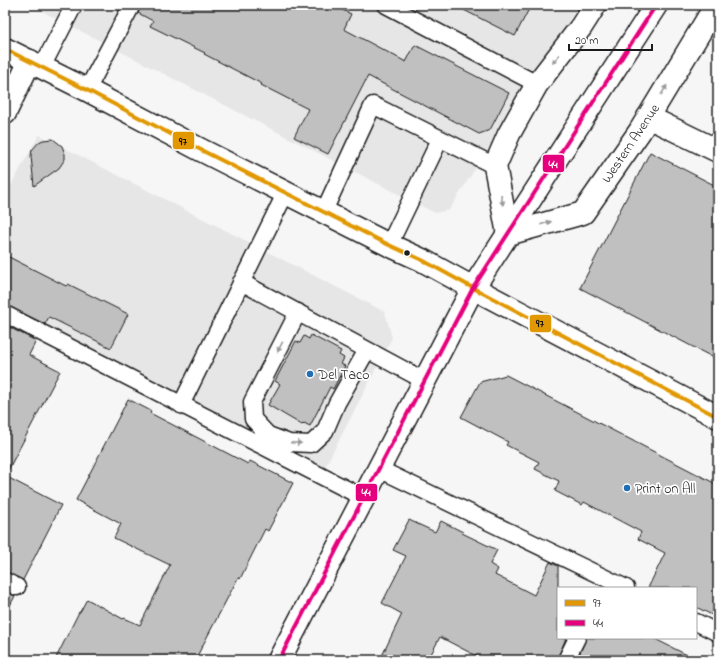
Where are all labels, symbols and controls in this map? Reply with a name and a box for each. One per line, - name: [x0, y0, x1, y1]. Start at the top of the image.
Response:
- scale bar: [569, 26, 652, 52]
- text: 20 m: [575, 32, 598, 50]
- one-way arrow: [552, 54, 560, 65]
- one-way arrow: [661, 84, 668, 96]
- street label: Western Avenue: [597, 99, 666, 188]
- line badge: 97: [172, 131, 195, 150]
- text: 97: [178, 134, 187, 150]
- line badge: 44: [542, 154, 565, 173]
- text: 44: [547, 157, 558, 173]
- one-way arrow: [499, 194, 505, 206]
- one-way arrow: [540, 220, 552, 226]
- unlabelled marker: [402, 248, 412, 258]
- line badge: 97: [529, 314, 552, 333]
- text: 97: [535, 316, 544, 332]
- one-way arrow: [277, 341, 283, 353]
- place label: Del Taco: [317, 365, 369, 386]
- marker: Del Taco: [305, 369, 315, 379]
- one-way arrow: [290, 440, 302, 447]
- place label: Print on All: [635, 479, 695, 500]
- line badge: 44: [355, 483, 378, 502]
- marker: Print on All: [622, 483, 632, 493]
- text: 44: [360, 485, 371, 501]
- legend: [557, 587, 697, 639]
- text: 97: [593, 595, 602, 613]
- text: 44: [593, 615, 603, 633]

